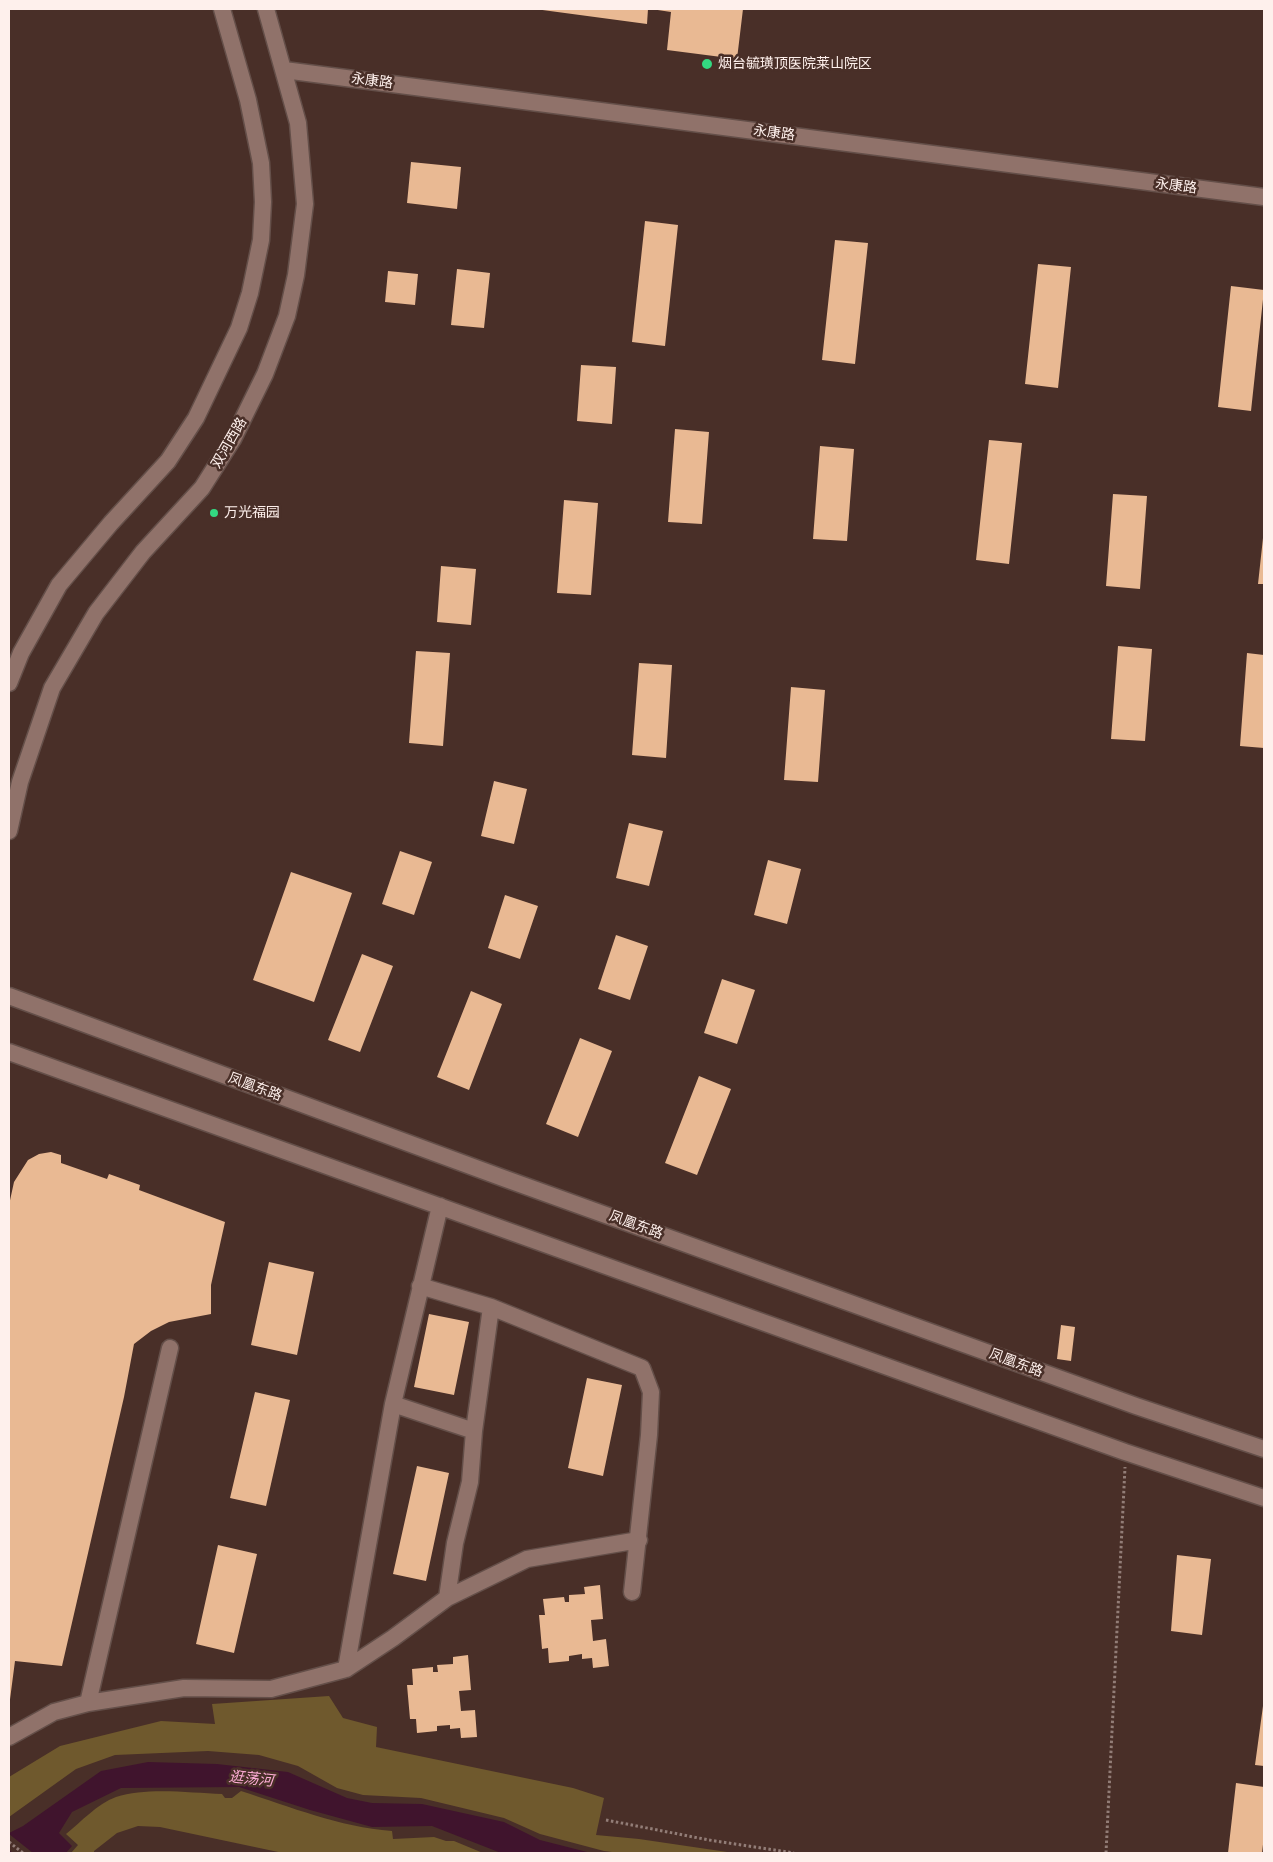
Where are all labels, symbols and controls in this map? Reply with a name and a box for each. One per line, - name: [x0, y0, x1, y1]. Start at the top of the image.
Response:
- place label: 烟台毓璜顶医院莱山院区: [718, 56, 872, 72]
- marker: 烟台毓璜顶医院莱山院区: [700, 57, 714, 71]
- street label: 永康路: [350, 70, 394, 92]
- street label: 永康路: [752, 122, 796, 144]
- street label: 永康路: [1154, 175, 1198, 197]
- street label: 双河西路: [208, 415, 250, 471]
- place label: 万光福园: [224, 505, 280, 521]
- marker: 万光福园: [208, 507, 220, 519]
- street label: 凤凰东路: [226, 1070, 284, 1104]
- street label: 凤凰东路: [607, 1208, 665, 1242]
- street label: 凤凰东路: [987, 1346, 1045, 1380]
- water label: 逛荡河: [228, 1768, 274, 1790]

